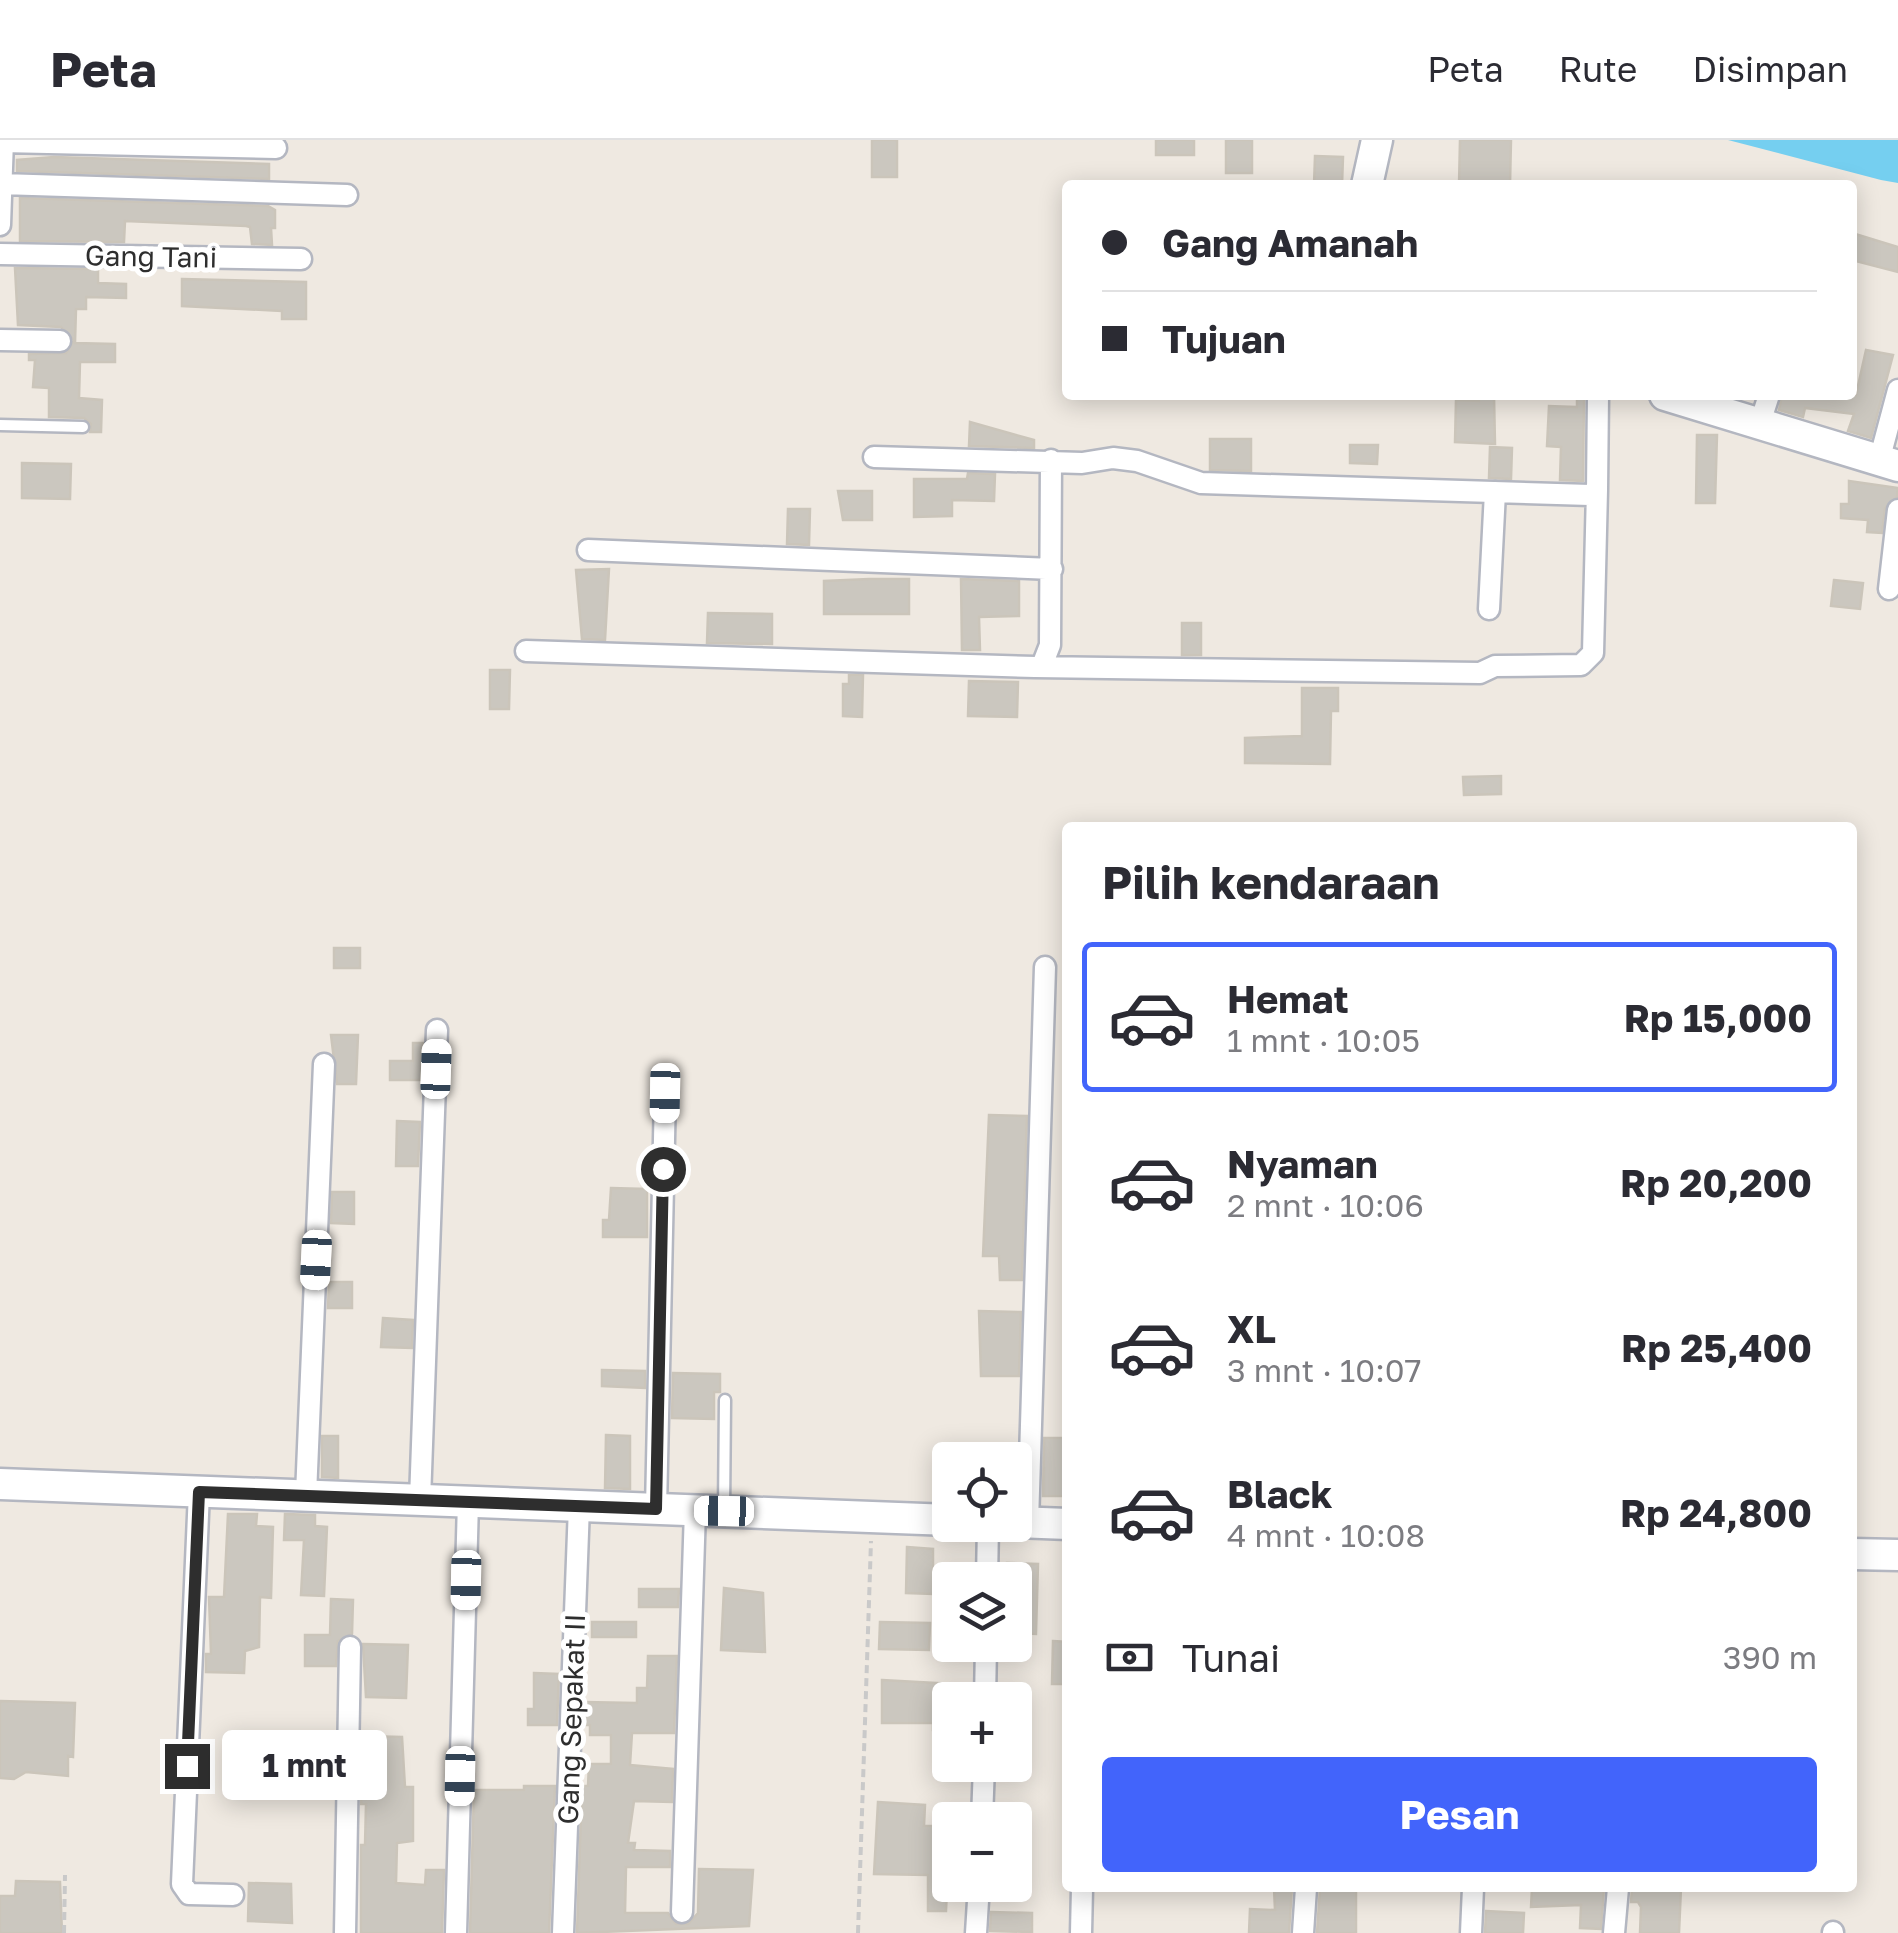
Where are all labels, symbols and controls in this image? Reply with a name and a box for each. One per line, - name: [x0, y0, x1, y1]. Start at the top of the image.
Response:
- text: Peta: [50, 40, 157, 98]
- text: Peta: [1427, 48, 1504, 90]
- text: Rute: [1559, 48, 1637, 90]
- text: Disimpan: [1692, 48, 1848, 90]
- text: Gang Amanah: [1162, 220, 1418, 265]
- street label: Gang Tani: [85, 238, 217, 274]
- text: Tujuan: [1162, 316, 1286, 361]
- text: Pilih kendaraan: [1102, 855, 1439, 909]
- icon: car: [1107, 972, 1197, 1062]
- text: Hemat: [1227, 976, 1349, 1021]
- text: Rp 15,000: [1624, 995, 1812, 1040]
- text: 1 mnt · 10:05: [1227, 1021, 1420, 1059]
- car: [420, 1038, 452, 1100]
- car: [649, 1063, 681, 1123]
- icon: car: [1107, 1137, 1197, 1227]
- text: Nyaman: [1227, 1141, 1378, 1186]
- route start: [641, 1147, 686, 1192]
- text: Rp 20,200: [1620, 1160, 1812, 1205]
- text: 2 mnt · 10:06: [1227, 1186, 1424, 1224]
- car: [299, 1229, 333, 1291]
- icon: car: [1107, 1302, 1197, 1392]
- text: XL: [1227, 1306, 1276, 1351]
- text: Rp 25,400: [1621, 1325, 1812, 1370]
- text: 3 mnt · 10:07: [1227, 1351, 1422, 1389]
- map controls: [932, 1442, 1032, 1902]
- button: locate: [932, 1442, 1032, 1542]
- icon: car: [1107, 1467, 1197, 1557]
- text: Black: [1227, 1471, 1332, 1516]
- text: Rp 24,800: [1620, 1490, 1812, 1535]
- car: [694, 1495, 754, 1527]
- text: 4 mnt · 10:08: [1227, 1516, 1425, 1554]
- car: [450, 1550, 482, 1610]
- button: layers: [932, 1562, 1032, 1662]
- street label: Gang Sepakat II: [551, 1613, 591, 1825]
- icon: cash: [1102, 1630, 1157, 1685]
- text: Tunai: [1182, 1635, 1280, 1680]
- text: 390 m: [1723, 1638, 1817, 1676]
- button: +: [932, 1682, 1032, 1782]
- callout: 1 mnt: [222, 1731, 387, 1801]
- route end: [165, 1744, 210, 1789]
- text: 1 mnt: [262, 1746, 347, 1784]
- car: [444, 1746, 476, 1806]
- button: Pesan: [1102, 1757, 1817, 1872]
- button: −: [932, 1802, 1032, 1902]

